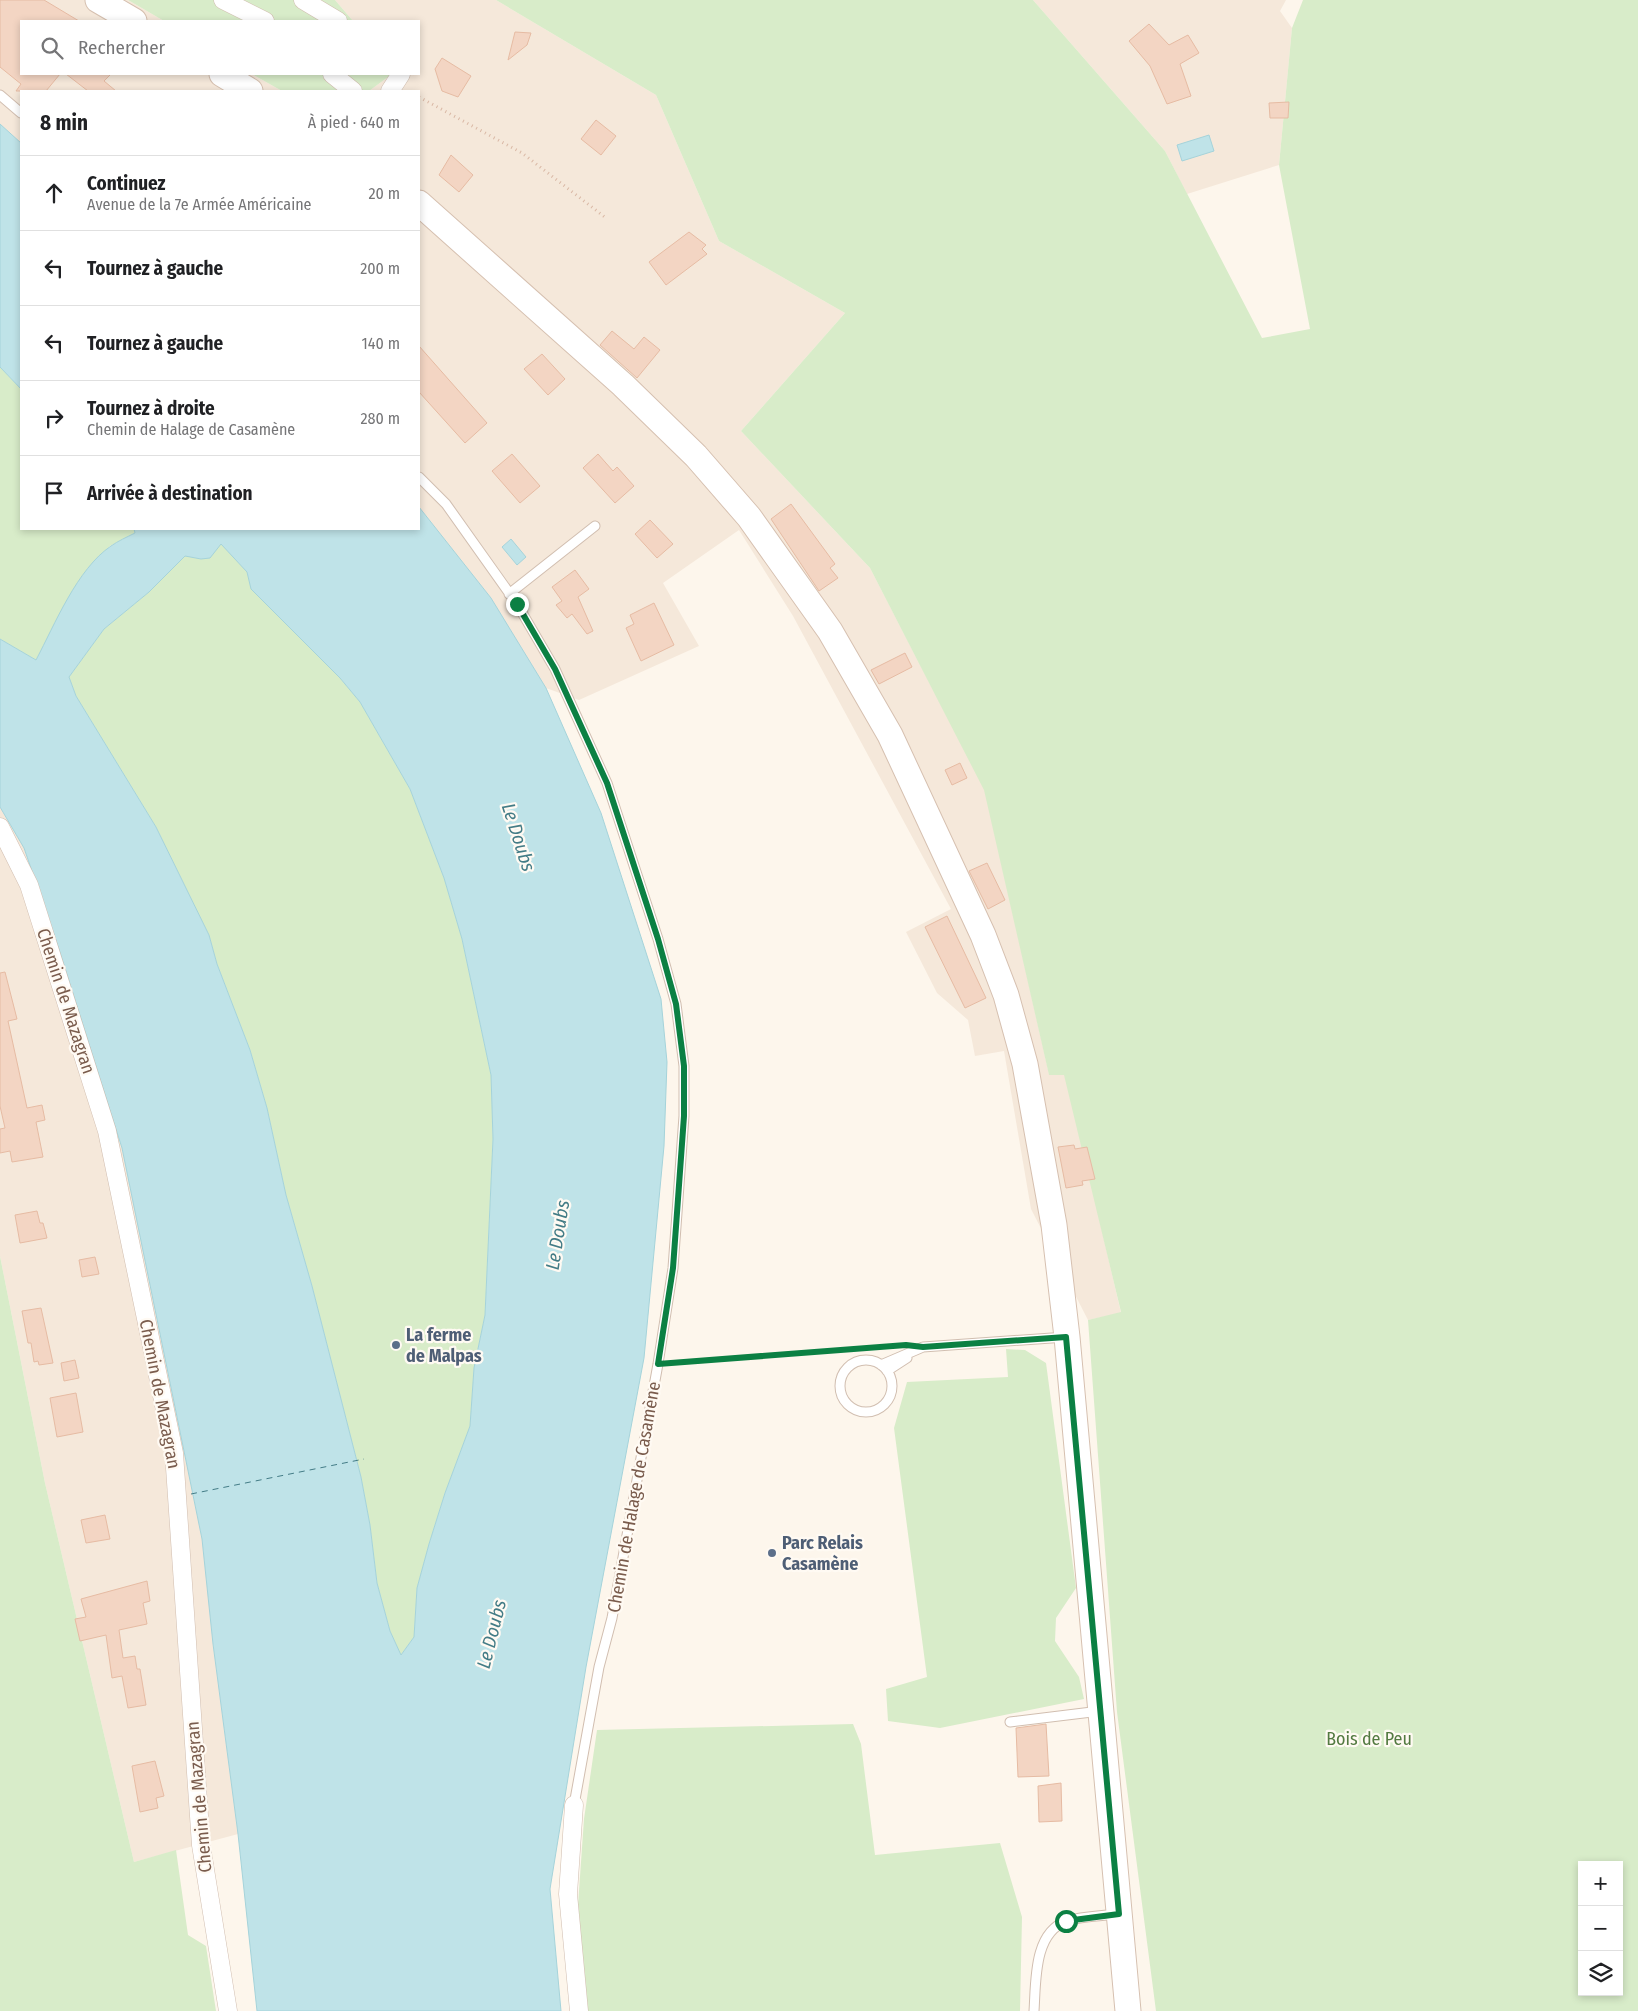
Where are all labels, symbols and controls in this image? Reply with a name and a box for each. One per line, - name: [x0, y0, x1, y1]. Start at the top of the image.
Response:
- search box: [20, 20, 420, 75]
- icon: search: [38, 34, 66, 62]
- text: Rechercher: [78, 36, 165, 59]
- text: 8 min: [40, 110, 88, 136]
- text: À pied · 640 m: [308, 113, 400, 132]
- text: Continuez: [87, 172, 166, 195]
- icon: ahead: [40, 179, 68, 207]
- text: 20 m: [369, 184, 400, 203]
- text: Avenue de la 7e Armée Américaine: [87, 195, 312, 214]
- icon: left: [40, 254, 68, 282]
- text: Tournez à gauche: [87, 257, 223, 280]
- text: 200 m: [360, 259, 400, 278]
- icon: left: [40, 329, 68, 357]
- text: Tournez à gauche: [87, 332, 223, 355]
- text: 140 m: [362, 334, 400, 353]
- text: Tournez à droite: [87, 397, 215, 420]
- icon: right: [40, 404, 68, 432]
- text: 280 m: [361, 409, 400, 428]
- text: Chemin de Halage de Casamène: [87, 420, 295, 439]
- icon: arrive: [40, 479, 68, 507]
- text: Arrivée à destination: [87, 482, 253, 505]
- route end: [506, 593, 529, 616]
- water label: Le Doubs: [497, 800, 540, 874]
- street label: Chemin de Mazagran: [32, 925, 100, 1077]
- water label: Le Doubs: [541, 1199, 574, 1272]
- street label: Chemin de Mazagran: [135, 1317, 185, 1471]
- place label: La ferme de Malpas: [406, 1324, 482, 1367]
- marker: La ferme de Malpas: [390, 1339, 402, 1351]
- street label: Chemin de Halage de Casamène: [603, 1380, 665, 1614]
- place label: Parc Relais Casamène: [782, 1532, 863, 1575]
- marker: Parc Relais Casamène: [766, 1547, 778, 1559]
- water label: Le Doubs: [472, 1597, 511, 1671]
- street label: Chemin de Mazagran: [181, 1720, 217, 1874]
- park label: Bois de Peu: [1326, 1728, 1412, 1750]
- map controls: [1578, 1861, 1623, 1996]
- button: +: [1578, 1861, 1623, 1906]
- button: −: [1578, 1906, 1623, 1951]
- route start: [1055, 1910, 1078, 1933]
- button: layers: [1578, 1951, 1623, 1996]

